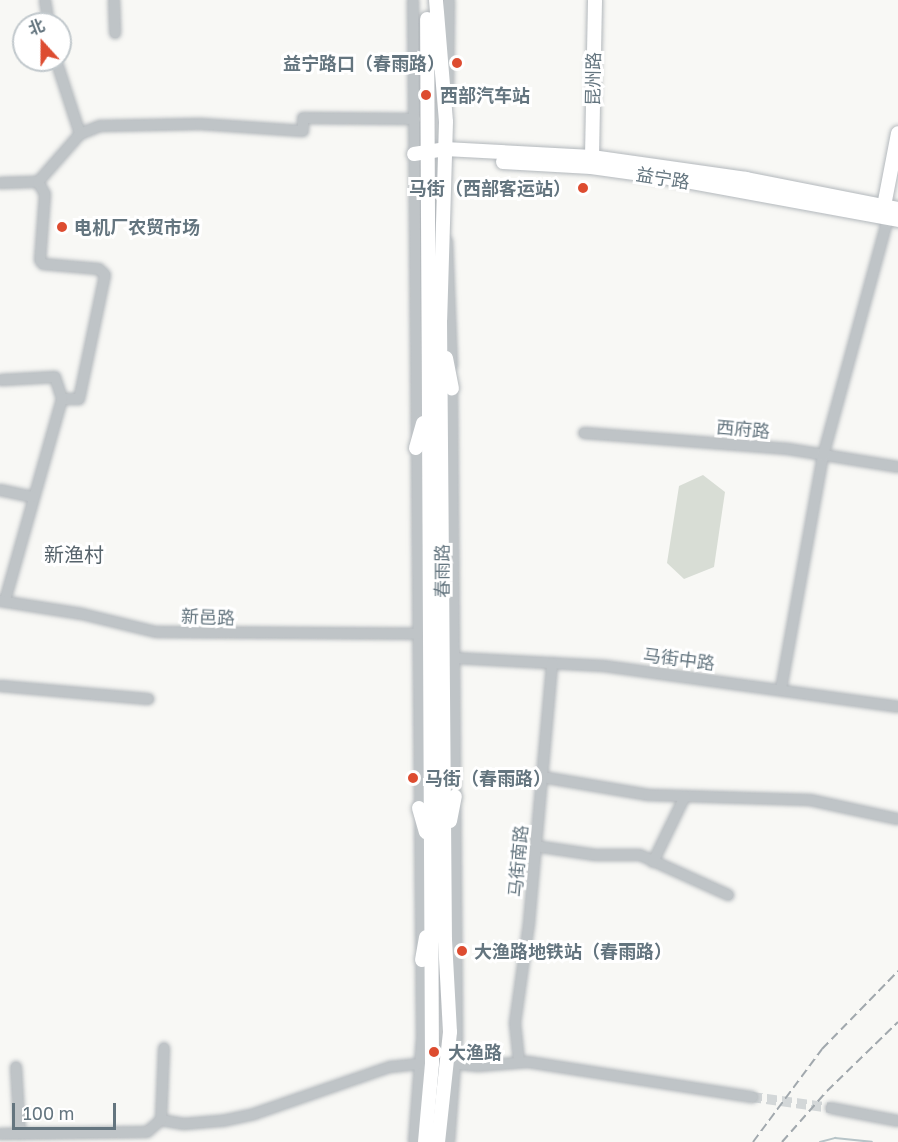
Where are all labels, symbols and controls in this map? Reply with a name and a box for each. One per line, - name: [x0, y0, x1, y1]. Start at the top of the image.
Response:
- north arrow: [12, 12, 72, 72]
- text: 北: [25, 15, 47, 39]
- place label: 益宁路口（春雨路）: [283, 52, 445, 74]
- street label: 昆州路: [582, 52, 604, 106]
- marker: 益宁路口（春雨路）: [450, 56, 464, 70]
- place label: 西部汽车站: [440, 84, 530, 106]
- marker: 西部汽车站: [417, 86, 435, 104]
- street label: 益宁路: [635, 163, 691, 193]
- place label: 马街（西部客运站）: [409, 177, 571, 199]
- marker: 马街（西部客运站）: [576, 181, 590, 195]
- place label: 电机厂农贸市场: [74, 216, 200, 238]
- marker: 电机厂农贸市场: [55, 220, 69, 234]
- street label: 西府路: [715, 416, 771, 442]
- district label: 新渔村: [44, 542, 104, 566]
- street label: 春雨路: [431, 544, 453, 598]
- street label: 新邑路: [181, 605, 235, 629]
- street label: 马街中路: [642, 644, 716, 674]
- place label: 马街（春雨路）: [425, 767, 551, 789]
- marker: 马街（春雨路）: [406, 771, 420, 785]
- street label: 马街南路: [504, 824, 532, 898]
- place label: 大渔路地铁站（春雨路）: [474, 940, 672, 962]
- marker: 大渔路地铁站（春雨路）: [455, 944, 469, 958]
- place label: 大渔路: [448, 1041, 502, 1063]
- marker: 大渔路: [425, 1043, 443, 1061]
- scale bar: [15, 1091, 118, 1129]
- text: 100 m: [23, 1102, 74, 1124]

